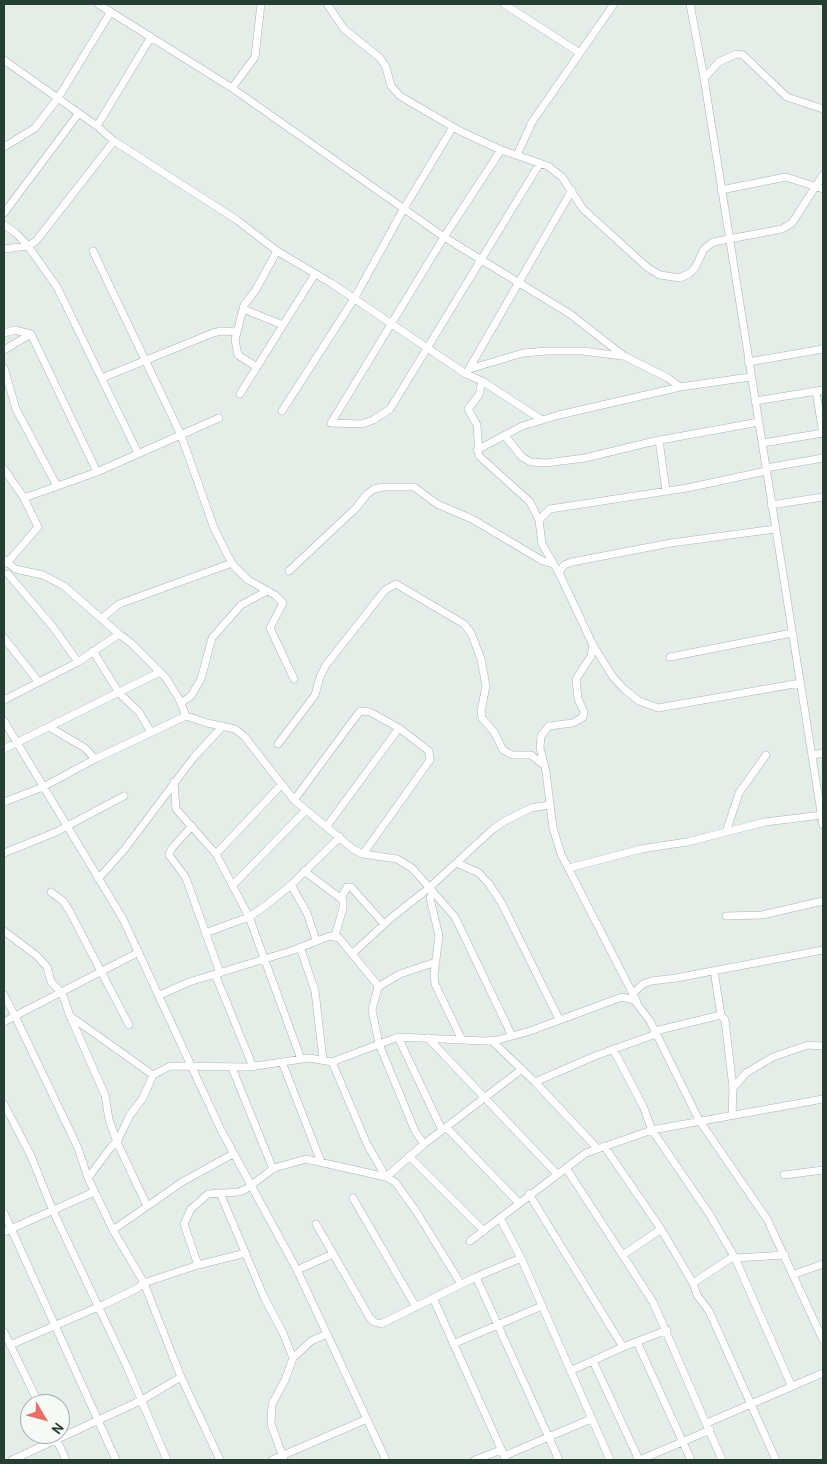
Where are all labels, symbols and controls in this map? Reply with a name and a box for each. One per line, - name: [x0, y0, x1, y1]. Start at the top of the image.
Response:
- north arrow: [20, 1394, 70, 1444]
- text: N: [47, 1419, 66, 1437]

